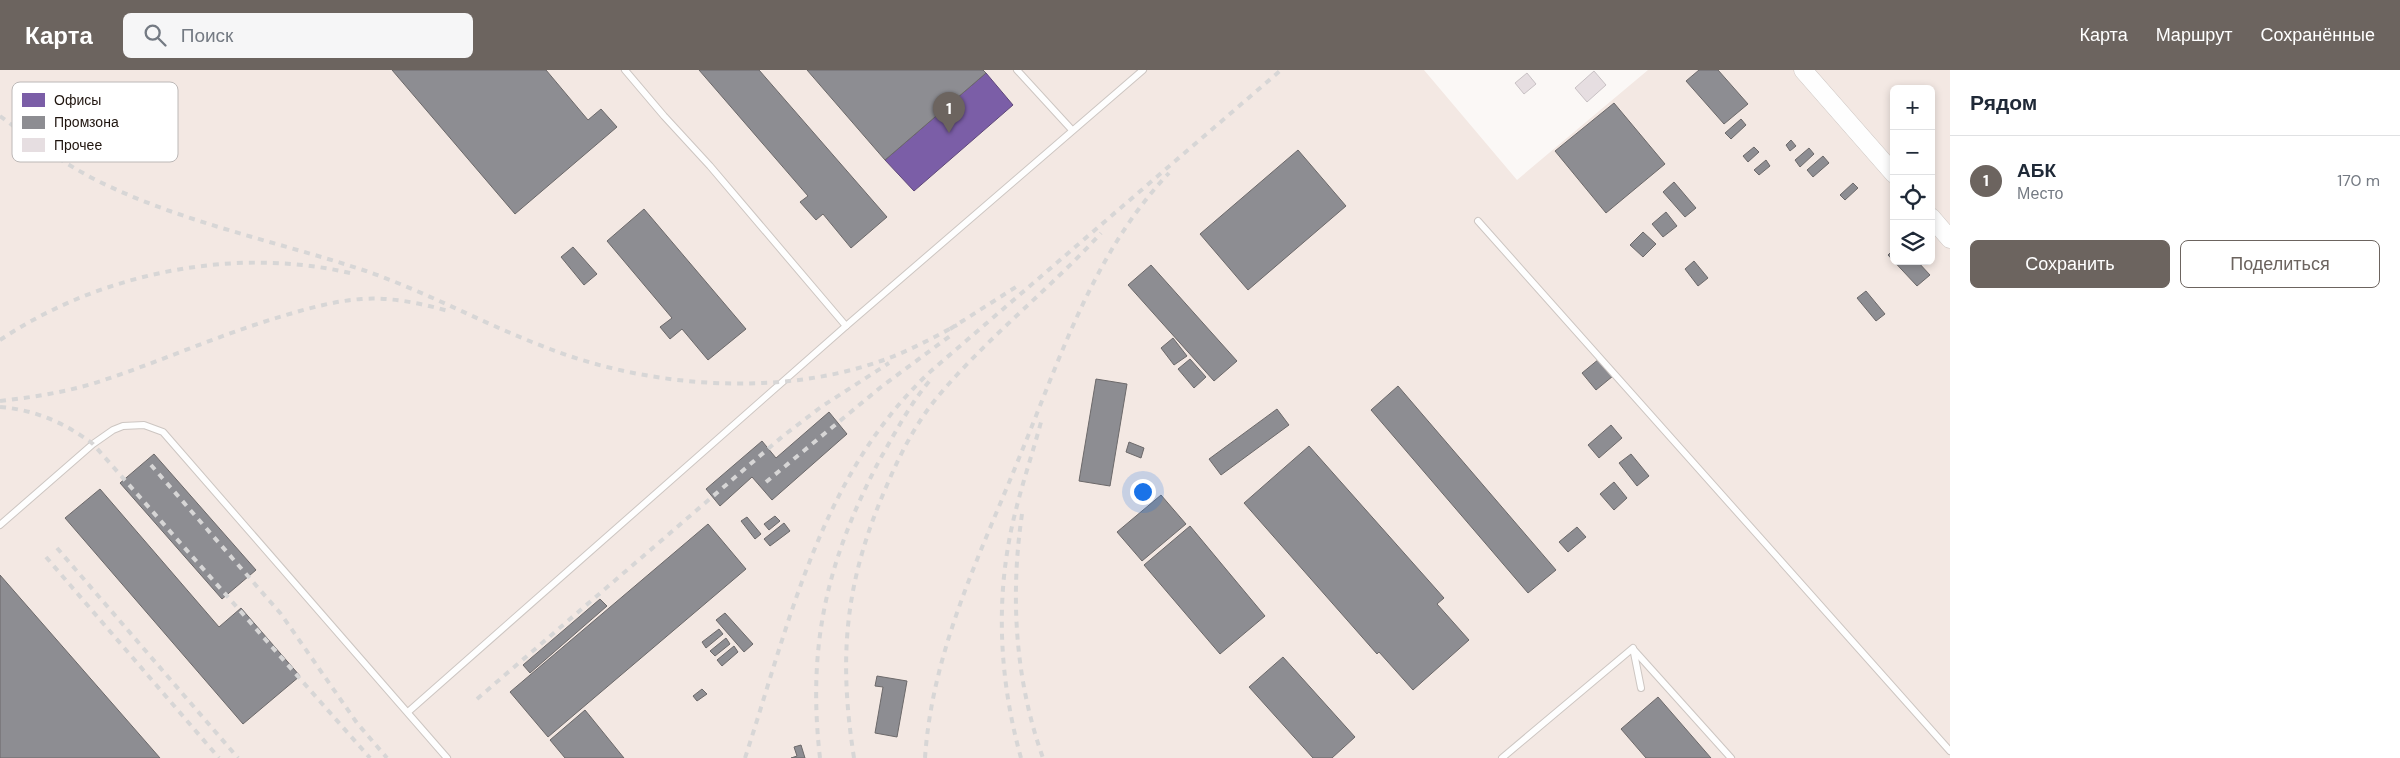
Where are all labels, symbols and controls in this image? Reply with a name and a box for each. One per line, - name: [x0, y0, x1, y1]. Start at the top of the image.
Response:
- search box: [123, 13, 473, 58]
- text: Карта: [25, 20, 93, 51]
- icon: search: [141, 21, 169, 49]
- text: Поиск: [181, 23, 233, 48]
- text: Карта: [2080, 23, 2128, 47]
- text: Маршрут: [2156, 23, 2232, 47]
- text: Сохранённые: [2260, 23, 2375, 47]
- legend: [12, 82, 178, 162]
- map controls: [1890, 85, 1935, 265]
- button: +: [1890, 85, 1935, 130]
- text: Рядом: [1970, 89, 2037, 117]
- text: Офисы: [54, 91, 101, 109]
- pin: 1: [933, 92, 965, 133]
- text: Промзона: [54, 113, 119, 131]
- button: −: [1890, 130, 1935, 175]
- text: Прочее: [54, 136, 102, 154]
- text: АБК: [2017, 158, 2056, 183]
- text: 1: [1983, 170, 1989, 191]
- text: 170 m: [2337, 170, 2380, 191]
- button: locate: [1890, 175, 1935, 220]
- text: Место: [2017, 183, 2063, 204]
- button: layers: [1890, 220, 1935, 265]
- button: Сохранить: [1970, 240, 2170, 288]
- button: Поделиться: [2180, 240, 2380, 288]
- your location: [1130, 479, 1156, 505]

